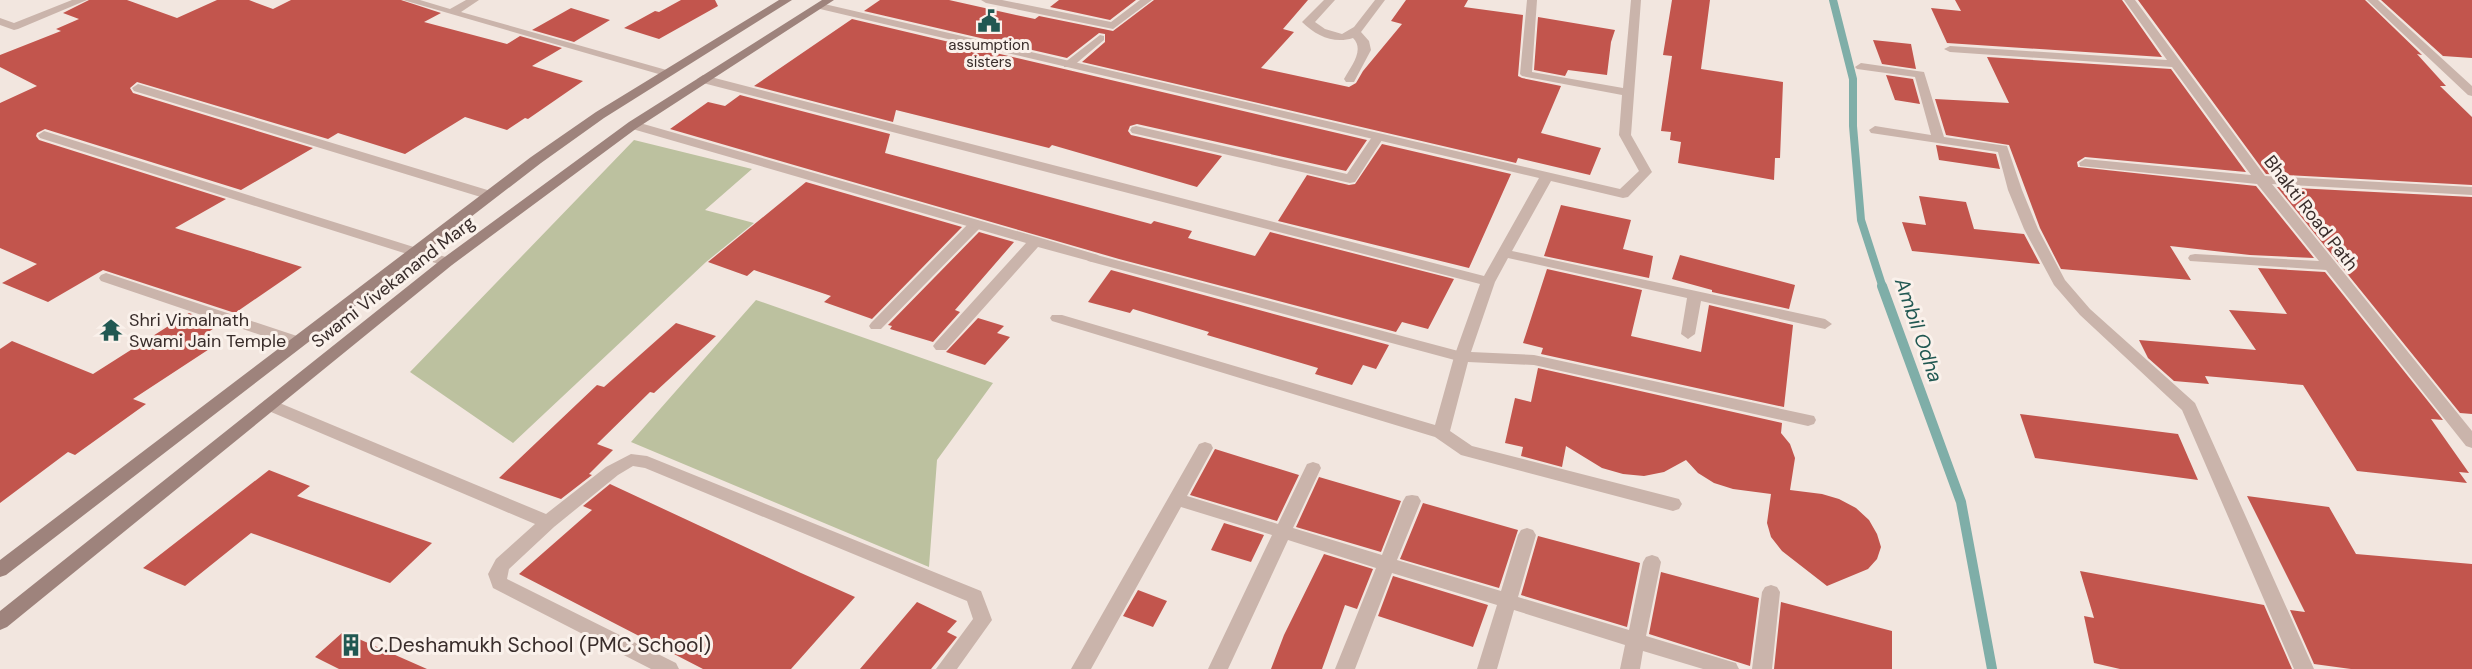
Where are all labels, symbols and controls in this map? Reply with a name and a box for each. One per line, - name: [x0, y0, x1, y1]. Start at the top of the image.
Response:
- public building icon: assumption sisters: [976, 8, 1002, 34]
- place label: assumption sisters: [948, 35, 1030, 72]
- street label: Bhakti Road Path: [2258, 150, 2364, 276]
- street label: Swami Vivekanand Marg: [306, 211, 480, 353]
- water label: Ambil Odha: [1889, 273, 1949, 386]
- place label: Shri Vimalnath Swami Jain Temple: [129, 308, 286, 353]
- temple icon: Shri Vimalnath Swami Jain Temple: [98, 317, 124, 343]
- place label: C.Deshamukh School (PMC School): [369, 631, 711, 659]
- building icon: C.Deshamukh School (PMC School): [338, 632, 364, 658]

